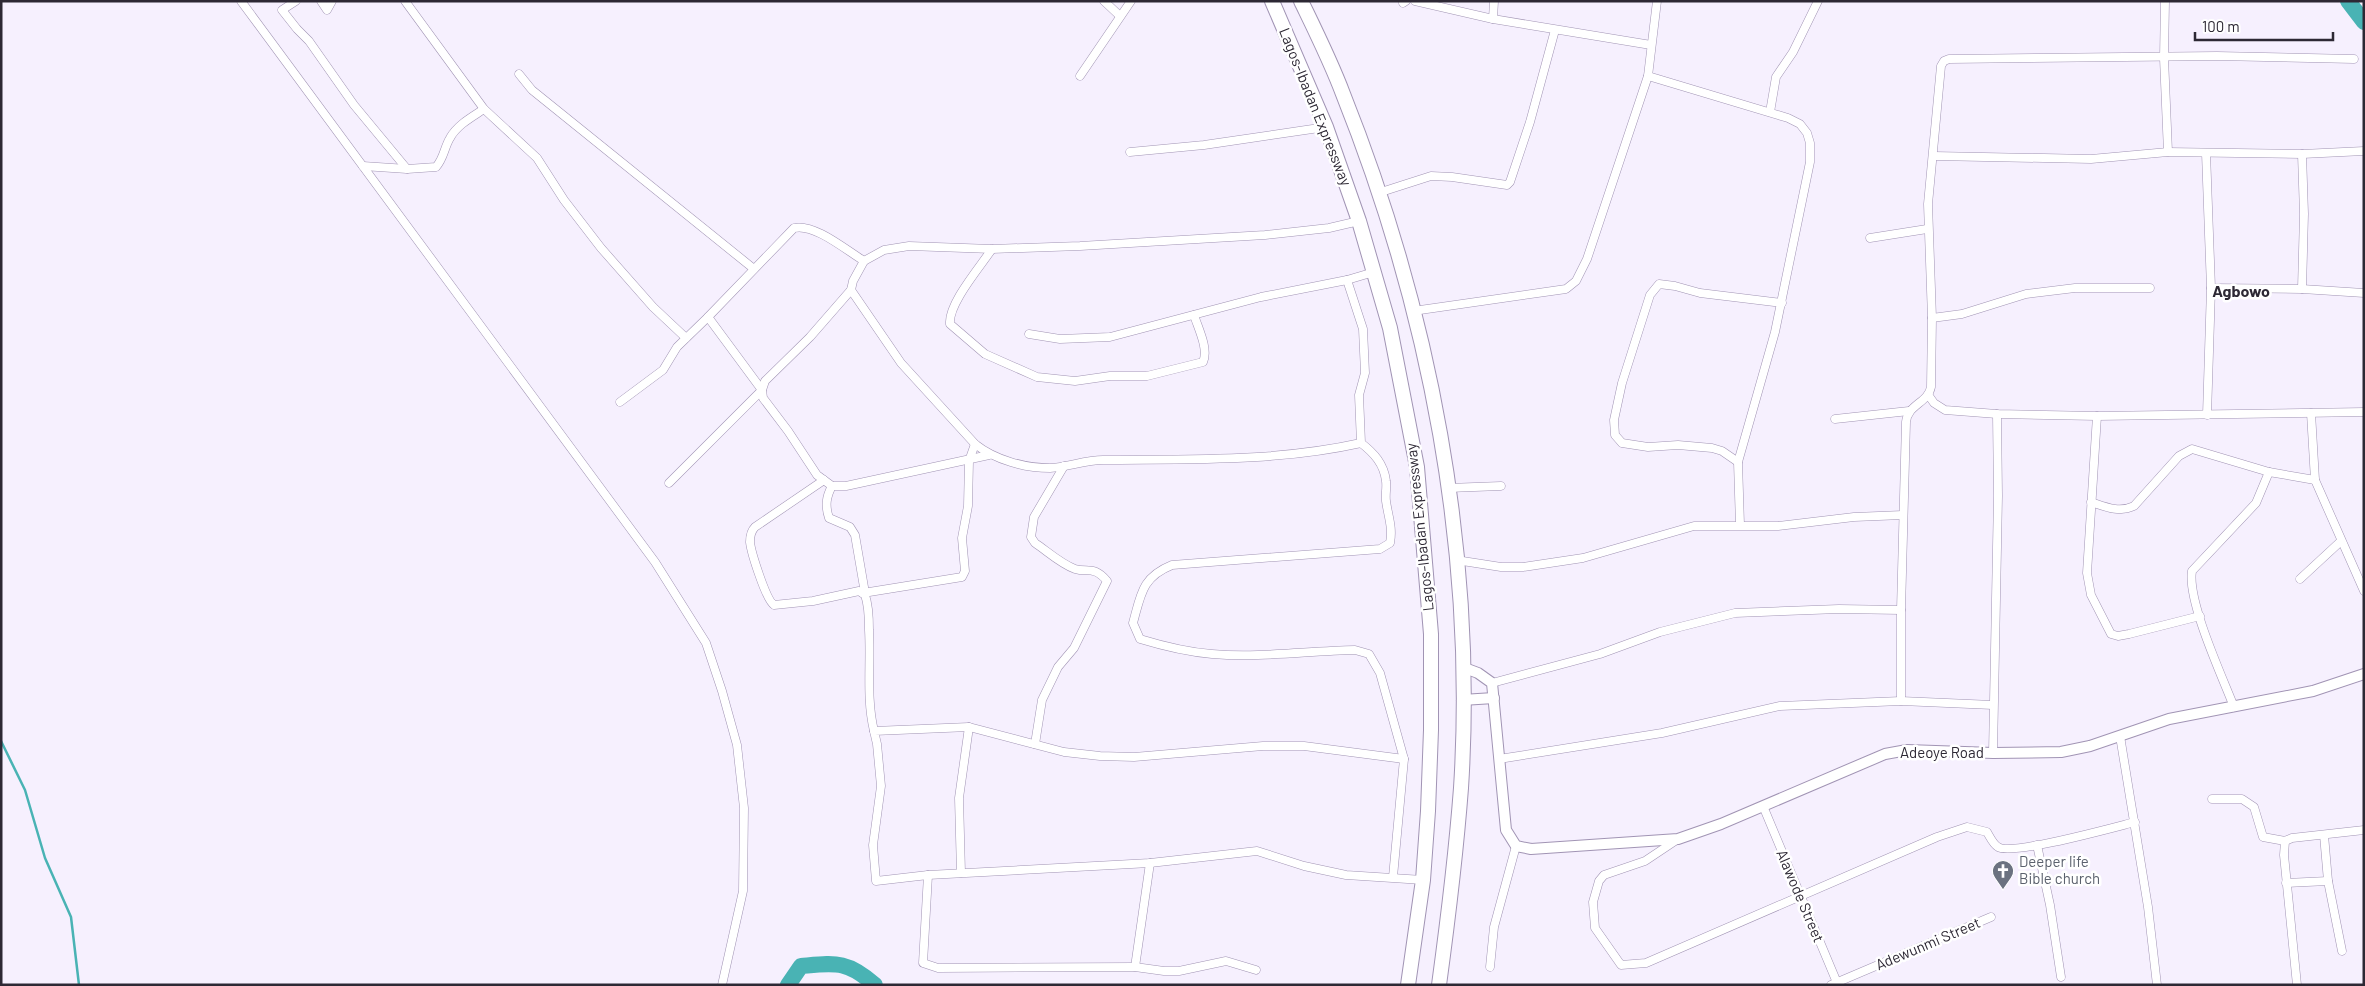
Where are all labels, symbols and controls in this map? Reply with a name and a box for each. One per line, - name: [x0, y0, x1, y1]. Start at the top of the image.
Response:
- scale bar: [2195, 10, 2332, 42]
- text: 100 m: [2202, 17, 2240, 35]
- street label: Lagos-Ibadan Expressway: [1276, 25, 1356, 188]
- district label: Agbowo: [2212, 281, 2270, 300]
- street label: Lagos-Ibadan Expressway: [1401, 442, 1437, 612]
- street label: Adeoye Road: [1900, 743, 1984, 761]
- street label: Alawode Street: [1773, 847, 1829, 945]
- place label: Deeper life Bible church: [2019, 852, 2100, 887]
- church icon: Deeper life Bible church: [1991, 859, 2015, 890]
- street label: Adewunmi Street: [1873, 913, 1983, 973]

